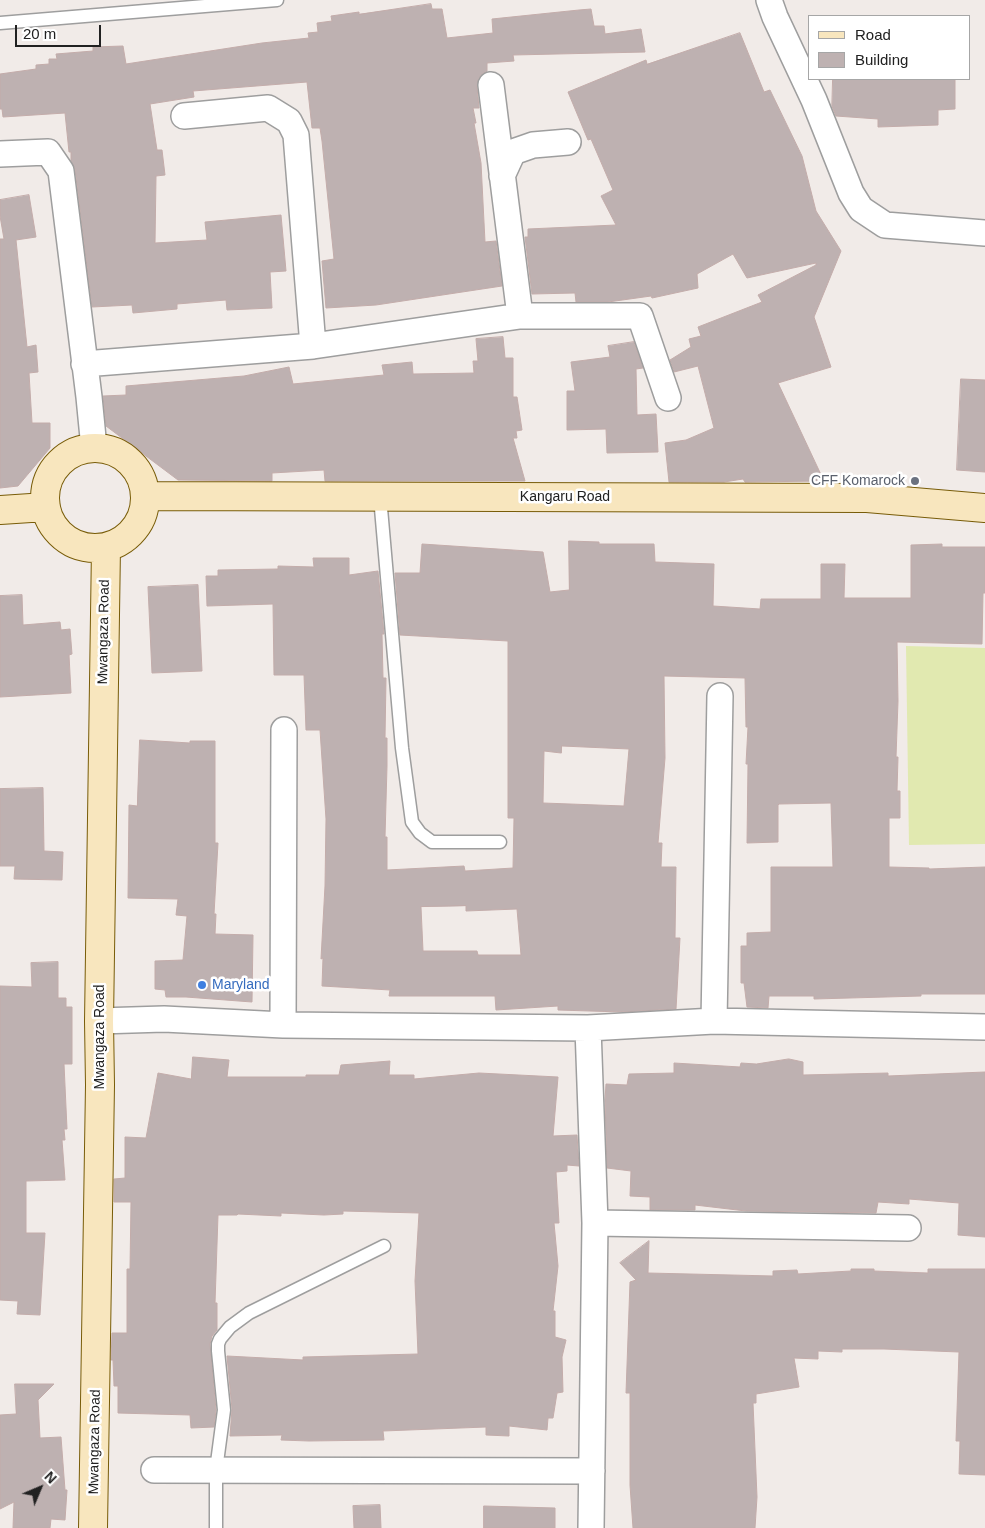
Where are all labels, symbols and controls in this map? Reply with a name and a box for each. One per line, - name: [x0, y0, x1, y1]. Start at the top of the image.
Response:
- scale bar: [18, 15, 104, 47]
- legend: [808, 15, 970, 80]
- text: 20 m: [23, 25, 56, 42]
- text: Road: [855, 26, 891, 43]
- text: Building: [855, 51, 908, 68]
- place label: CFF Komarock: [811, 473, 905, 489]
- marker: CFF Komarock: [909, 475, 921, 487]
- street label: Kangaru Road: [520, 489, 610, 505]
- street label: Mwangaza Road: [95, 579, 113, 685]
- place label: Maryland: [212, 977, 270, 993]
- marker: Maryland: [196, 979, 208, 991]
- street label: Mwangaza Road: [92, 984, 108, 1090]
- street label: Mwangaza Road: [86, 1389, 104, 1495]
- north arrow: [15, 1463, 65, 1513]
- text: N: [41, 1468, 60, 1487]

